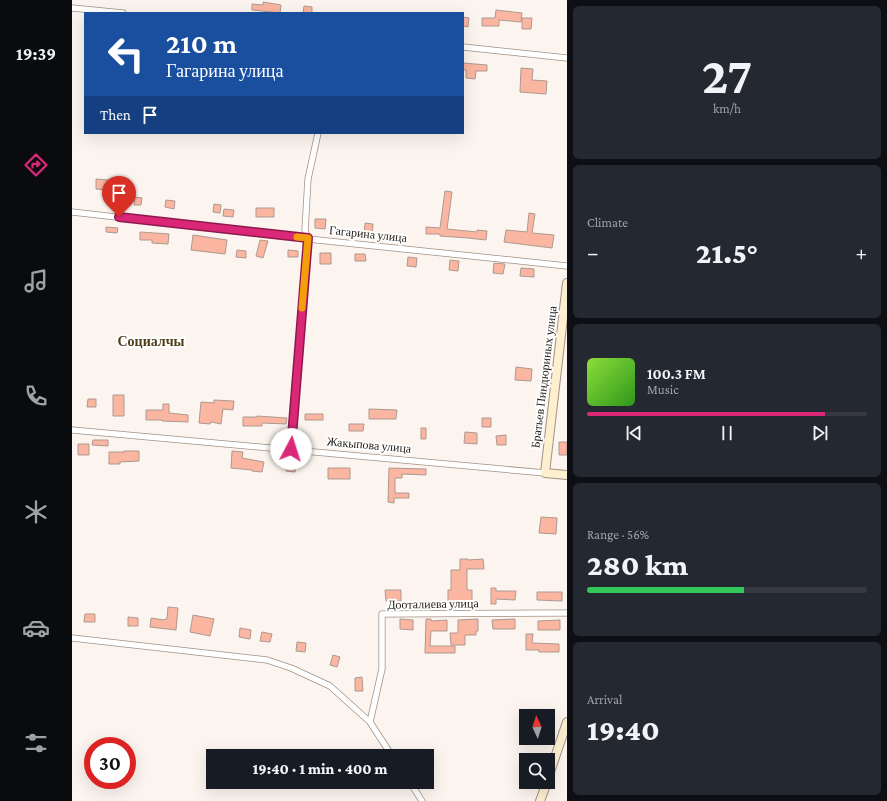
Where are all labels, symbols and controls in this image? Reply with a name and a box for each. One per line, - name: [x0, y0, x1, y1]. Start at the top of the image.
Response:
- icon: left: [100, 28, 152, 80]
- text: 210 m: [166, 28, 237, 59]
- text: 19:39: [16, 44, 56, 64]
- text: 27: [702, 46, 752, 104]
- text: Гагарина улица: [166, 61, 283, 81]
- text: km/h: [713, 101, 741, 116]
- icon: arrive: [139, 104, 161, 126]
- text: Then: [100, 107, 131, 123]
- icon: directions: [22, 151, 50, 179]
- pin: [102, 176, 136, 217]
- icon: arrive: [108, 182, 130, 204]
- text: Climate: [587, 215, 628, 230]
- street label: Гагарина улица: [328, 223, 408, 245]
- text: 21.5°: [696, 236, 758, 269]
- text: −: [587, 240, 599, 265]
- text: +: [855, 240, 867, 265]
- icon: music: [22, 267, 50, 295]
- street label: Братьев Пиндюриных улица: [528, 304, 560, 449]
- district label: Социалчы: [117, 333, 185, 349]
- text: 100.3 FM: [647, 366, 706, 382]
- icon: phone: [22, 382, 50, 410]
- text: Music: [647, 382, 679, 397]
- icon: previous: [623, 422, 645, 444]
- icon: pause: [716, 422, 738, 444]
- icon: next: [809, 422, 831, 444]
- position arrow: [270, 428, 312, 470]
- street label: Жакыпова улица: [326, 434, 413, 456]
- icon: climate: [22, 498, 50, 526]
- text: Range · 56%: [587, 527, 649, 542]
- text: 280 km: [587, 548, 688, 581]
- street label: Дооталиева улица: [387, 596, 479, 612]
- icon: car: [22, 614, 50, 642]
- text: Arrival: [587, 692, 622, 707]
- north arrow: [519, 709, 555, 745]
- map controls: [519, 709, 555, 789]
- text: 19:40: [587, 713, 660, 746]
- icon: filters: [22, 729, 50, 757]
- speed limit sign: 30: [84, 737, 136, 789]
- button: search: [519, 753, 555, 789]
- text: 19:40 · 1 min · 400 m: [252, 761, 388, 777]

